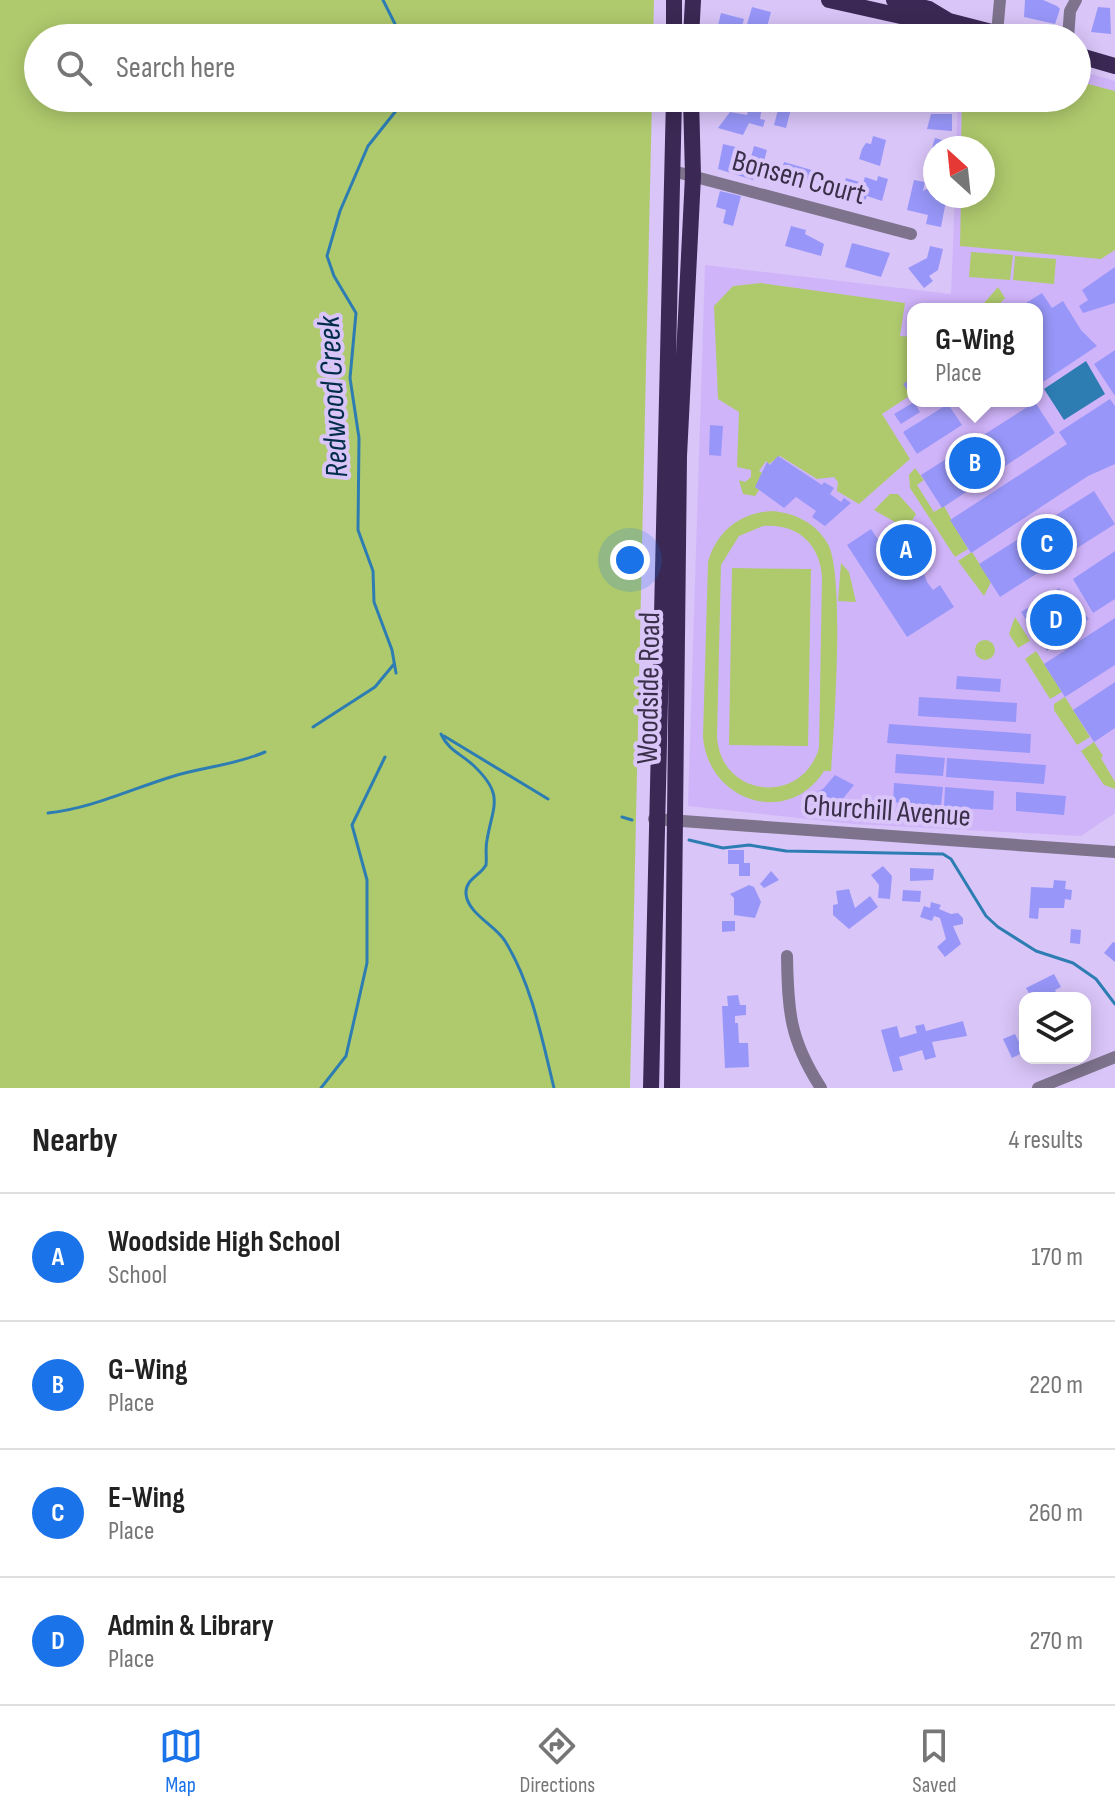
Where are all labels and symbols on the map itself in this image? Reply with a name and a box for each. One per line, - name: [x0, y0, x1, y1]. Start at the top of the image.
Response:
- north arrow: [923, 136, 995, 208]
- street label: Bonsen Court: [728, 143, 869, 213]
- water label: Redwood Creek: [310, 314, 357, 479]
- pin: B: [949, 433, 1001, 493]
- pin: C: [1021, 514, 1073, 574]
- pin: A: [880, 520, 932, 580]
- your location: [610, 540, 650, 580]
- pin: D: [1030, 590, 1082, 650]
- street label: Woodside Road: [630, 612, 668, 764]
- street label: Churchill Avenue: [802, 787, 972, 835]

